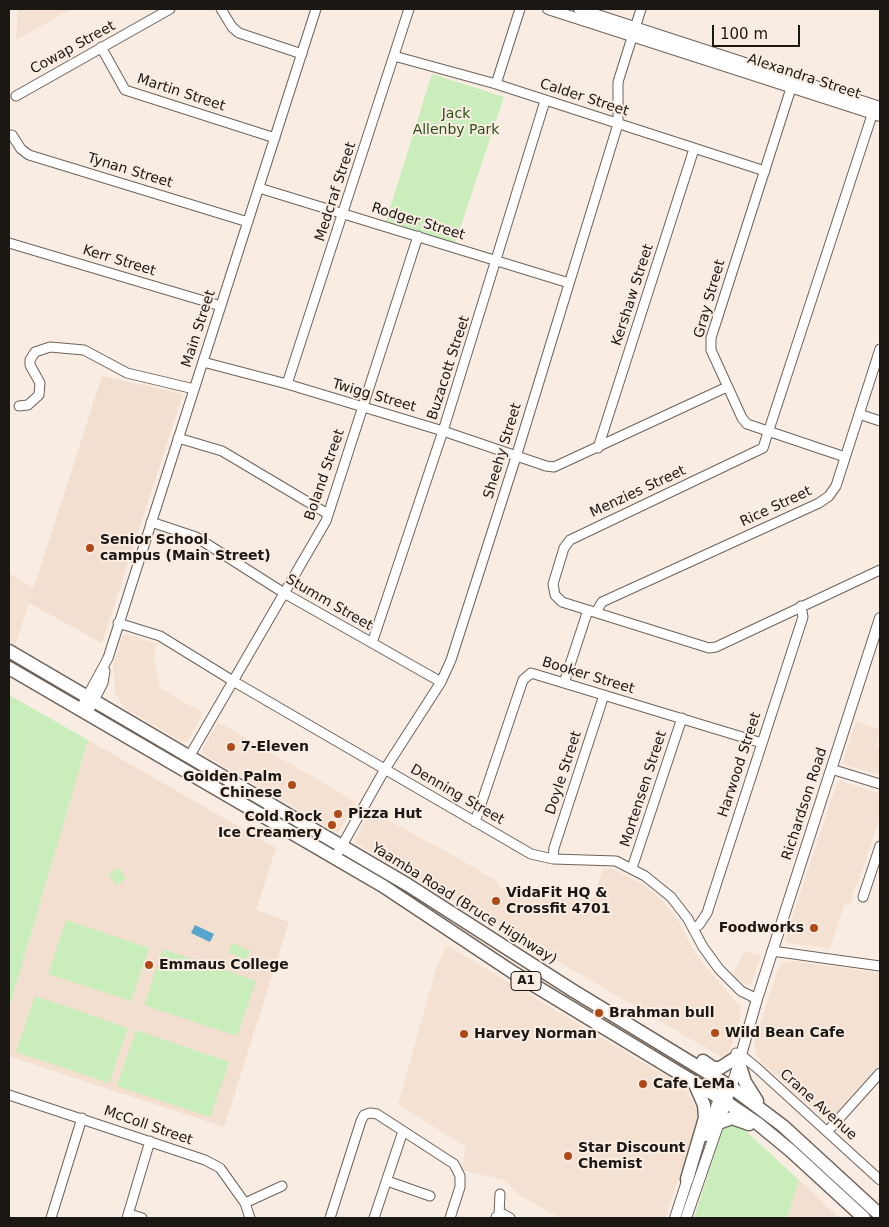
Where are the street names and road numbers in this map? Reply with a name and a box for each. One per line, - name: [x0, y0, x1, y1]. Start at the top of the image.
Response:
- street label: Cowap Street: [28, 18, 118, 78]
- street label: Alexandra Street: [745, 51, 863, 103]
- street label: Martin Street: [135, 71, 227, 115]
- street label: Calder Street: [537, 76, 631, 120]
- street label: Medcraf Street: [312, 140, 360, 244]
- street label: Tynan Street: [85, 150, 175, 192]
- street label: Rodger Street: [369, 200, 467, 244]
- street label: Kerr Street: [81, 242, 157, 280]
- street label: Kershaw Street: [609, 242, 657, 348]
- street label: Gray Street: [691, 258, 729, 340]
- street label: Main Street: [179, 288, 219, 370]
- street label: Buzacott Street: [424, 314, 474, 422]
- street label: Twigg Street: [330, 376, 418, 416]
- street label: Sheehy Street: [480, 401, 526, 501]
- street label: Boland Street: [302, 427, 348, 523]
- street label: Menzies Street: [587, 462, 689, 522]
- street label: Rice Street: [738, 483, 814, 531]
- street label: Stumm Street: [283, 571, 375, 635]
- street label: Booker Street: [540, 654, 636, 698]
- street label: Harwood Street: [715, 710, 765, 820]
- street label: Doyle Street: [543, 729, 585, 817]
- street label: Mortensen Street: [617, 729, 671, 849]
- street label: Richardson Road: [779, 746, 831, 862]
- street label: Denning Street: [407, 761, 507, 829]
- street label: Yaamba Road (Bruce Highway): [368, 840, 560, 968]
- road number: A1: [511, 971, 541, 990]
- street label: Crane Avenue: [776, 1066, 860, 1144]
- street label: McColl Street: [101, 1103, 195, 1149]

